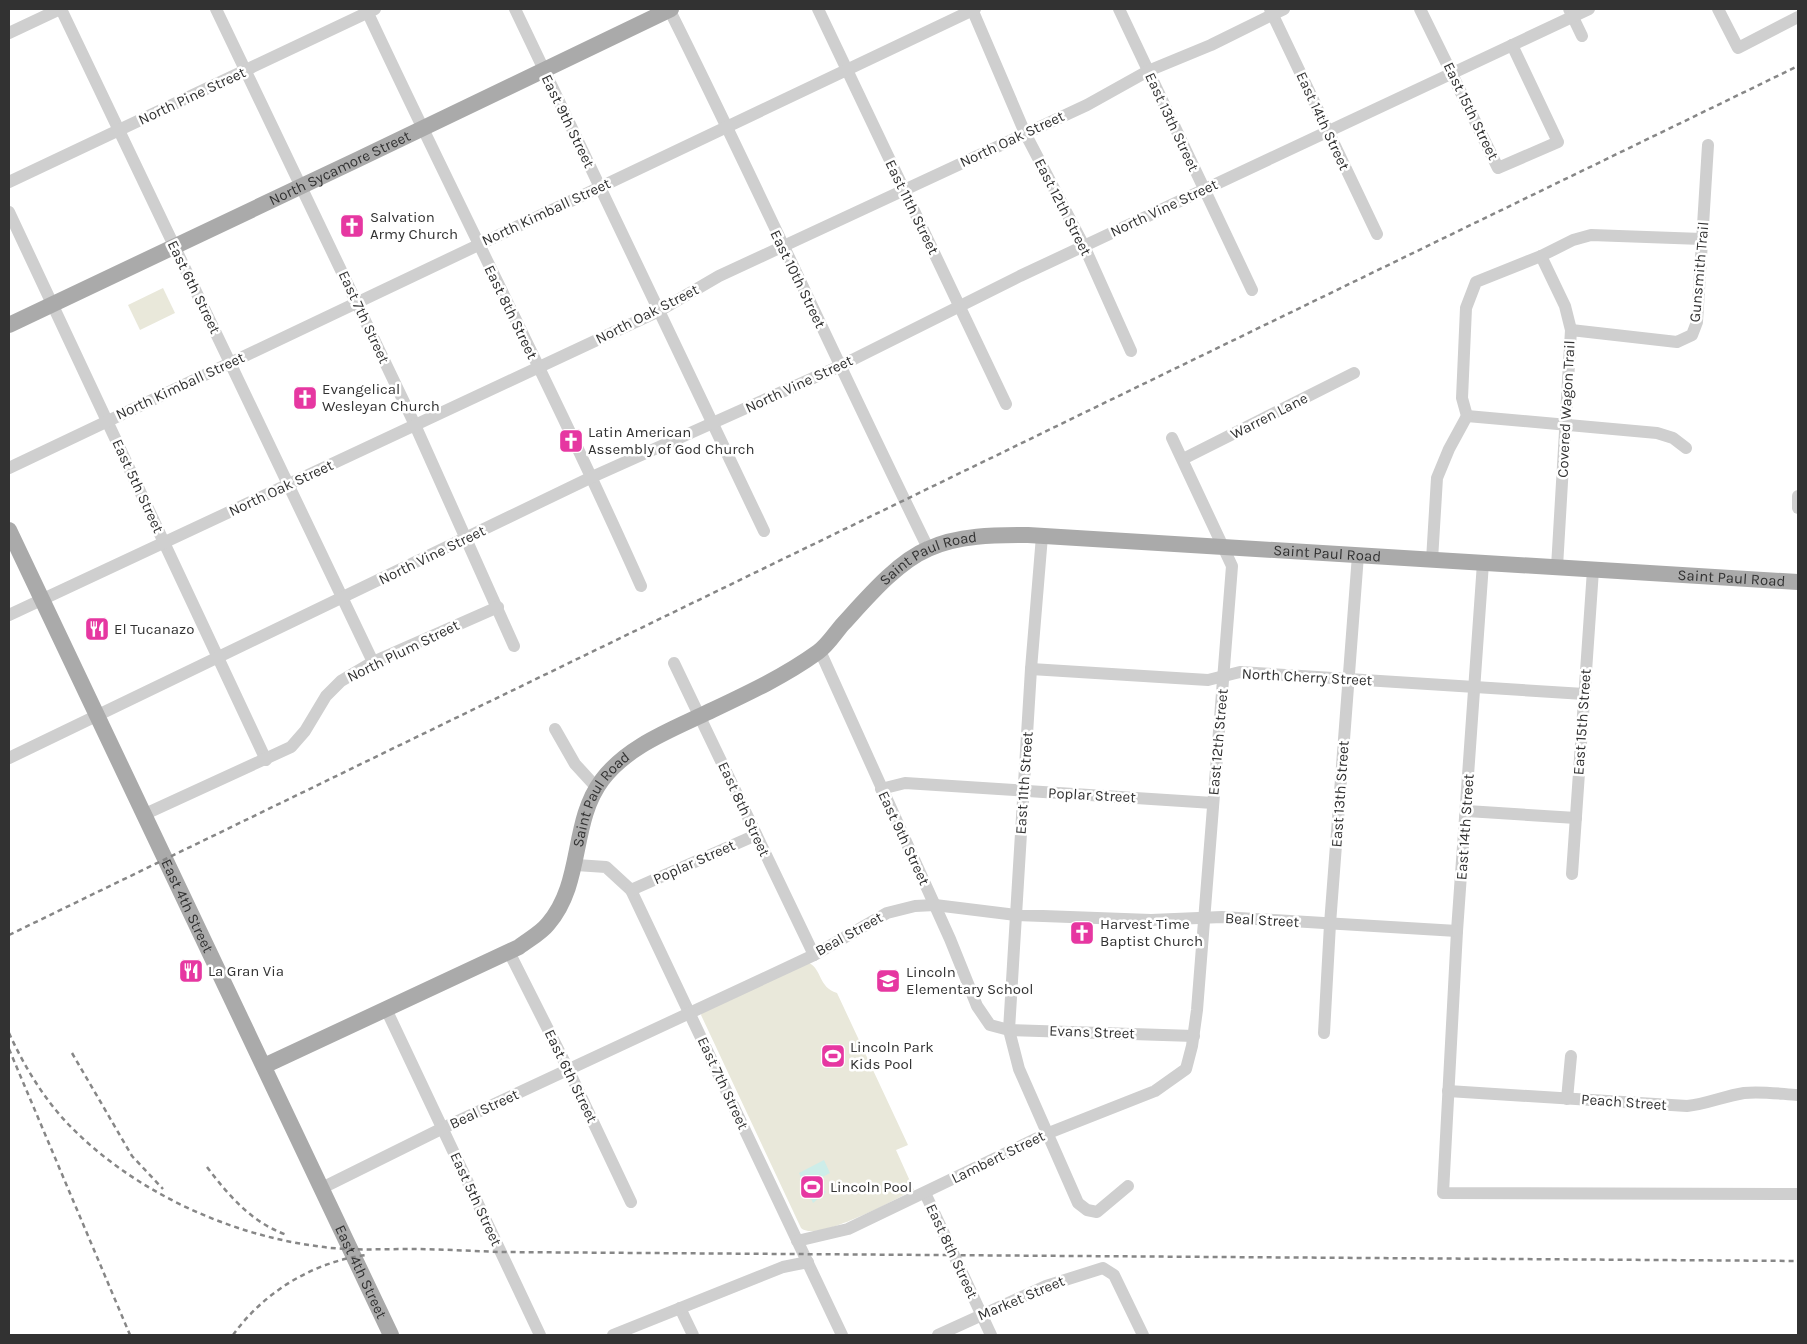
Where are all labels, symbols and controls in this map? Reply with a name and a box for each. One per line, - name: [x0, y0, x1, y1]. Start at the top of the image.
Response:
- street label: East 15th Street: [1440, 59, 1503, 163]
- street label: North Pine Street: [135, 63, 249, 129]
- street label: East 14th Street: [1292, 69, 1354, 173]
- street label: East 13th Street: [1141, 70, 1203, 175]
- street label: East 9th Street: [538, 71, 599, 171]
- street label: North Oak Street: [957, 107, 1067, 171]
- street label: North Sycamore Street: [266, 127, 414, 209]
- street label: East 12th Street: [1031, 155, 1095, 259]
- street label: East 11th Street: [881, 157, 943, 258]
- street label: North Kimball Street: [479, 174, 614, 250]
- street label: North Vine Street: [1107, 175, 1221, 241]
- place label: Salvation Army Church: [370, 208, 458, 243]
- church icon: Salvation Army Church: [339, 213, 365, 239]
- street label: Gunsmith Trail: [1686, 221, 1712, 323]
- street label: East 10th Street: [766, 227, 830, 331]
- street label: East 6th Street: [164, 237, 225, 337]
- street label: East 8th Street: [480, 262, 542, 362]
- street label: East 7th Street: [335, 268, 393, 367]
- street label: North Oak Street: [592, 280, 702, 348]
- street label: Covered Wagon Trail: [1553, 340, 1579, 478]
- street label: North Kimball Street: [113, 348, 248, 424]
- street label: North Vine Street: [742, 351, 856, 417]
- place label: Evangelical Wesleyan Church: [322, 380, 440, 415]
- church icon: Evangelical Wesleyan Church: [292, 385, 318, 411]
- street label: Warren Lane: [1227, 389, 1311, 443]
- place label: Latin American Assembly of God Church: [588, 423, 755, 458]
- church icon: Latin American Assembly of God Church: [558, 428, 584, 454]
- street label: East 5th Street: [108, 436, 168, 536]
- street label: North Oak Street: [226, 456, 336, 520]
- street label: North Vine Street: [376, 521, 489, 589]
- street label: Saint Paul Road: [876, 528, 978, 589]
- street label: Saint Paul Road: [1273, 541, 1382, 566]
- street label: Saint Paul Road: [1677, 566, 1786, 590]
- restaurant icon: El Tucanazo: [84, 616, 110, 642]
- street label: North Plum Street: [344, 616, 462, 686]
- place label: El Tucanazo: [114, 620, 194, 638]
- street label: North Cherry Street: [1241, 665, 1373, 689]
- street label: East 15th Street: [1569, 668, 1595, 776]
- street label: East 12th Street: [1204, 688, 1232, 796]
- street label: East 11th Street: [1011, 731, 1037, 835]
- street label: East 13th Street: [1327, 740, 1353, 848]
- street label: Saint Paul Road: [569, 748, 633, 849]
- street label: East 8th Street: [714, 759, 774, 860]
- street label: East 14th Street: [1452, 773, 1478, 881]
- street label: Poplar Street: [1048, 784, 1137, 806]
- street label: East 9th Street: [874, 788, 934, 888]
- street label: Poplar Street: [650, 836, 738, 888]
- street label: East 4th Street: [157, 856, 217, 956]
- street label: Beal Street: [812, 908, 886, 960]
- street label: Beal Street: [1224, 909, 1300, 931]
- place label: Harvest Time Baptist Church: [1100, 915, 1203, 950]
- church icon: Harvest Time Baptist Church: [1069, 920, 1095, 946]
- restaurant icon: La Gran Via: [178, 958, 204, 984]
- place label: La Gran Via: [208, 962, 284, 980]
- place label: Lincoln Elementary School: [906, 963, 1033, 998]
- school or university icon: Lincoln Elementary School: [875, 968, 901, 994]
- street label: Evans Street: [1049, 1022, 1136, 1043]
- street label: East 6th Street: [541, 1026, 602, 1126]
- street label: East 7th Street: [694, 1034, 752, 1133]
- place label: Lincoln Park Kids Pool: [850, 1038, 934, 1073]
- sports icon: Lincoln Park Kids Pool: [820, 1043, 846, 1069]
- street label: Beal Street: [447, 1085, 522, 1133]
- street label: Peach Street: [1581, 1090, 1668, 1114]
- street label: Lambert Street: [948, 1126, 1048, 1187]
- street label: East 5th Street: [446, 1149, 506, 1249]
- sports icon: Lincoln Pool: [799, 1174, 825, 1200]
- place label: Lincoln Pool: [830, 1178, 912, 1196]
- street label: East 8th Street: [922, 1201, 982, 1302]
- street label: East 4th Street: [331, 1222, 391, 1322]
- street label: Market Street: [975, 1271, 1068, 1324]

